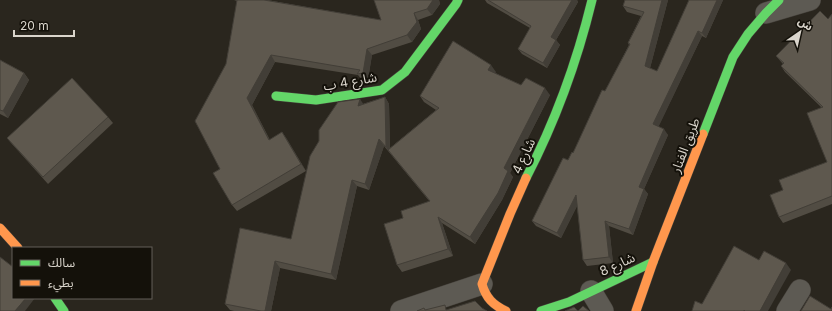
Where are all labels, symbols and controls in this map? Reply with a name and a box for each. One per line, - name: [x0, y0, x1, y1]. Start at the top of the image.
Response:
- scale bar: [14, 12, 74, 38]
- north arrow: [780, 12, 820, 52]
- text: ش: [795, 14, 816, 34]
- text: 20 m: [20, 18, 49, 33]
- street label: شارع 4 ب: [322, 68, 378, 97]
- street label: طريق الفنار: [667, 115, 704, 176]
- street label: شارع 4: [508, 136, 541, 178]
- legend: [12, 247, 152, 299]
- street label: شارع 8: [597, 249, 638, 282]
- text: سالك: [48, 255, 75, 270]
- text: بطيء: [48, 275, 74, 293]

